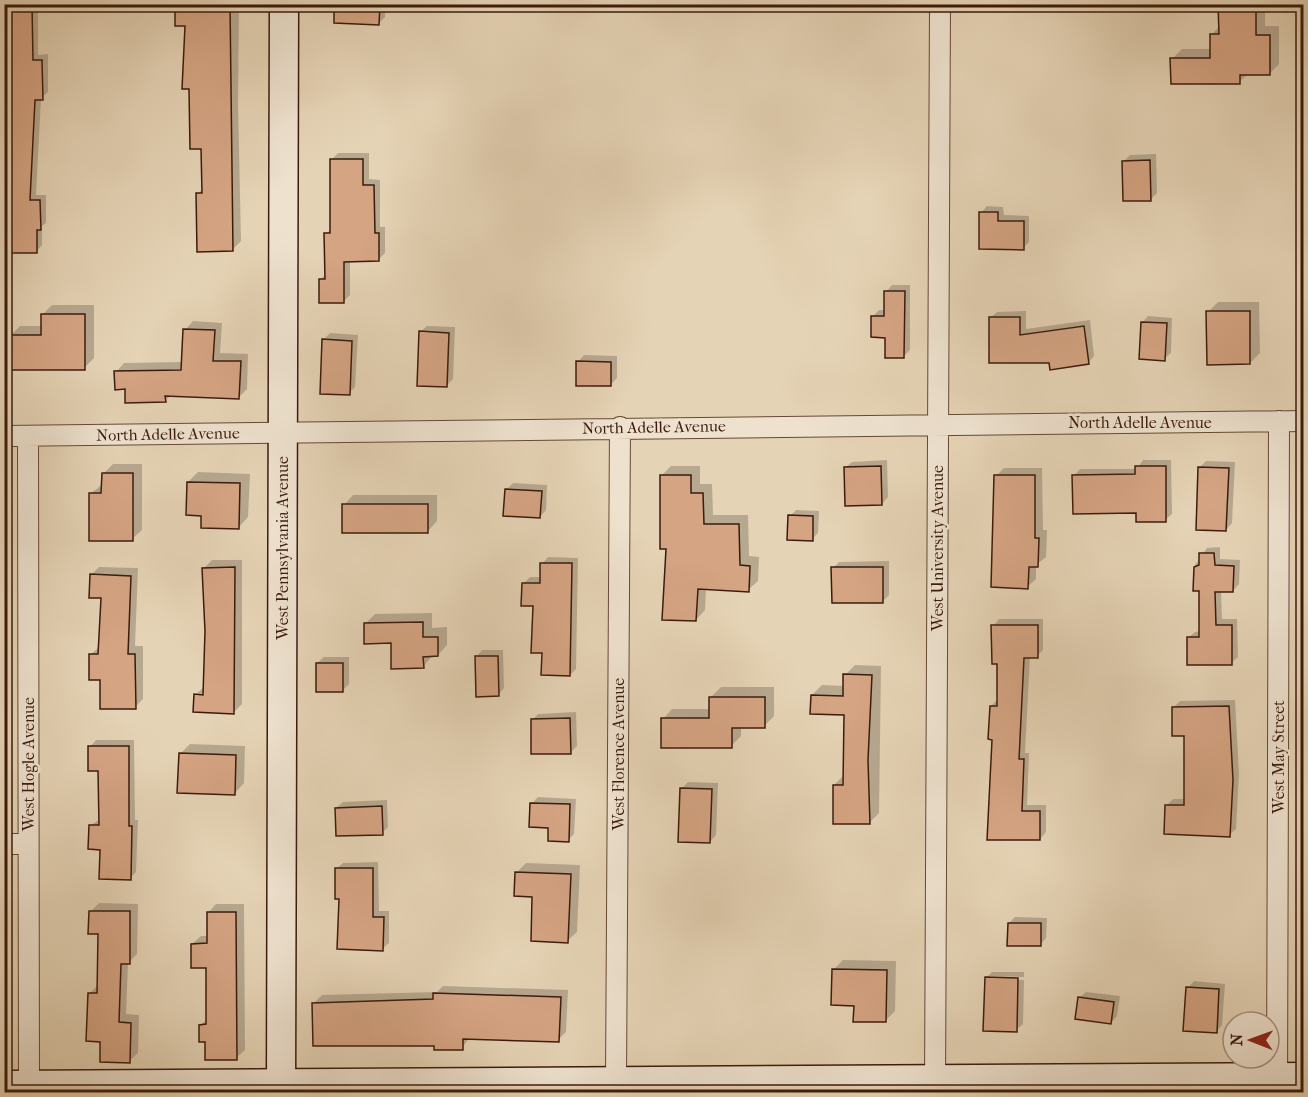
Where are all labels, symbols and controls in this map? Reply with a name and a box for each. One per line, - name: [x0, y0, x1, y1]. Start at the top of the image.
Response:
- street label: North Adelle Avenue: [1068, 413, 1212, 432]
- street label: North Adelle Avenue: [582, 416, 726, 438]
- street label: North Adelle Avenue: [96, 423, 240, 445]
- street label: West Pennsylvania Avenue: [273, 456, 292, 641]
- street label: West University Avenue: [928, 465, 947, 632]
- street label: West Florence Avenue: [609, 678, 628, 831]
- street label: West Hogle Avenue: [19, 697, 38, 832]
- street label: West May Street: [1269, 700, 1288, 815]
- north arrow: [1221, 1010, 1281, 1070]
- text: N: [1227, 1033, 1246, 1046]

